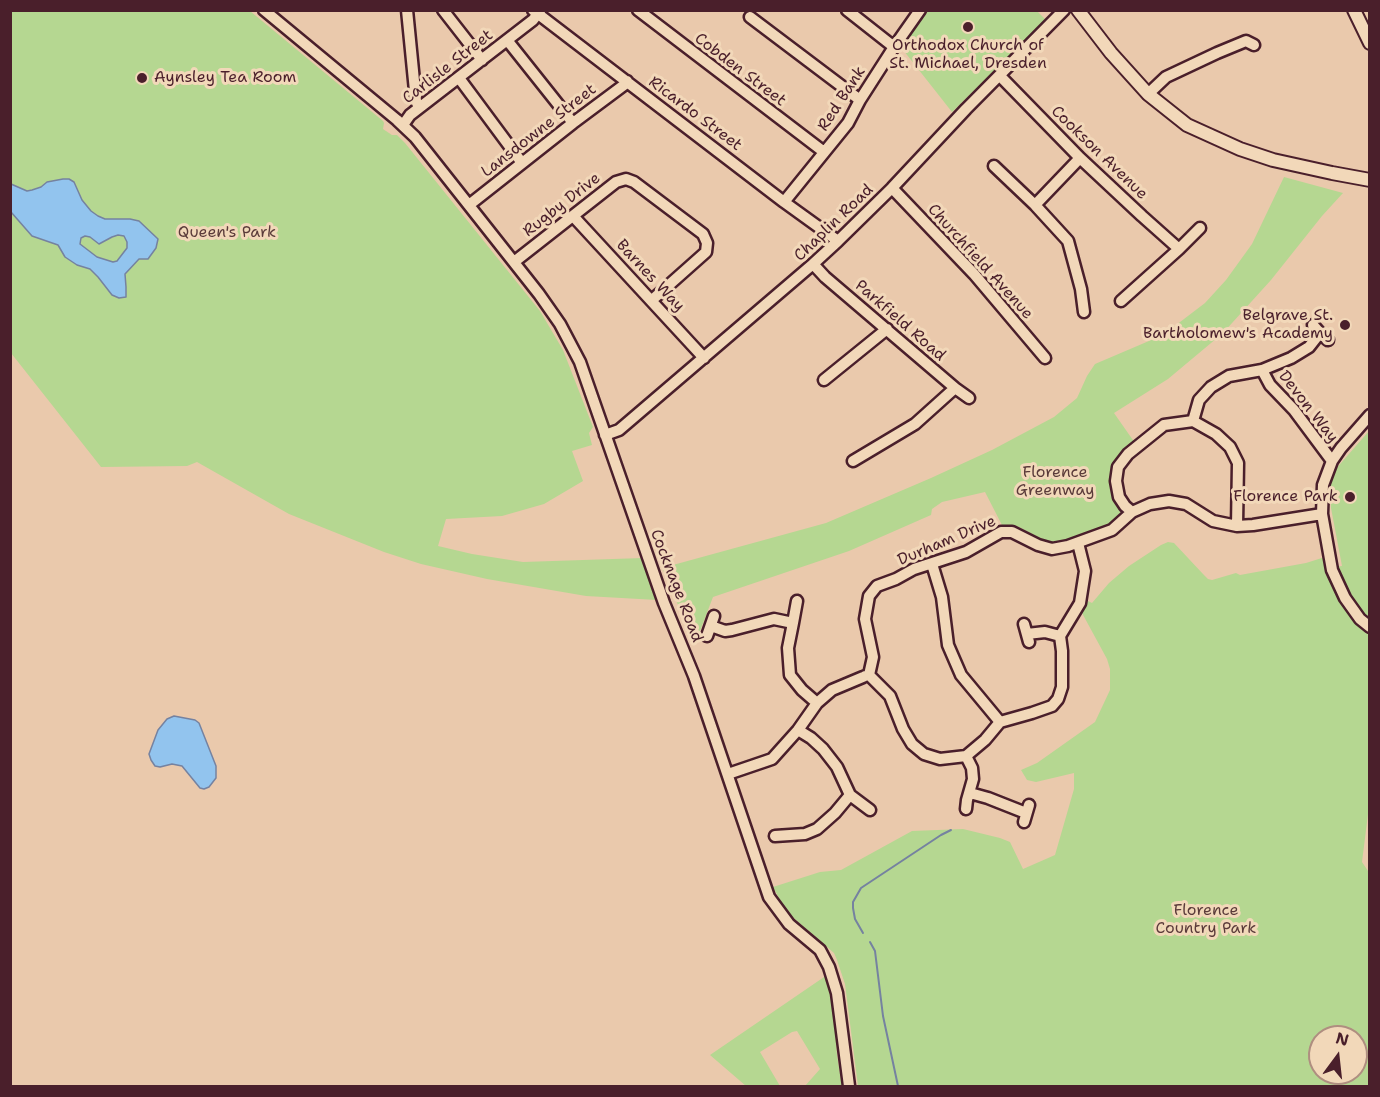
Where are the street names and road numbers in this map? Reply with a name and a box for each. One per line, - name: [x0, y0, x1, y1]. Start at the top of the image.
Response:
- street label: Carlisle Street: [399, 26, 497, 108]
- street label: Cobden Street: [690, 29, 790, 111]
- street label: Red Bank: [814, 63, 870, 135]
- street label: Ricardo Street: [645, 73, 745, 155]
- street label: Lansdowne Street: [478, 80, 600, 182]
- street label: Cookson Avenue: [1047, 102, 1151, 204]
- street label: Rugby Drive: [519, 169, 605, 241]
- street label: Chaplin Road: [790, 180, 878, 266]
- street label: Churchfield Avenue: [923, 200, 1037, 324]
- street label: Barnes Way: [612, 236, 688, 316]
- street label: Parkfield Road: [851, 276, 949, 366]
- street label: Devon Way: [1274, 367, 1342, 447]
- street label: Durham Drive: [895, 512, 999, 570]
- street label: Cocknage Road: [646, 527, 706, 645]

